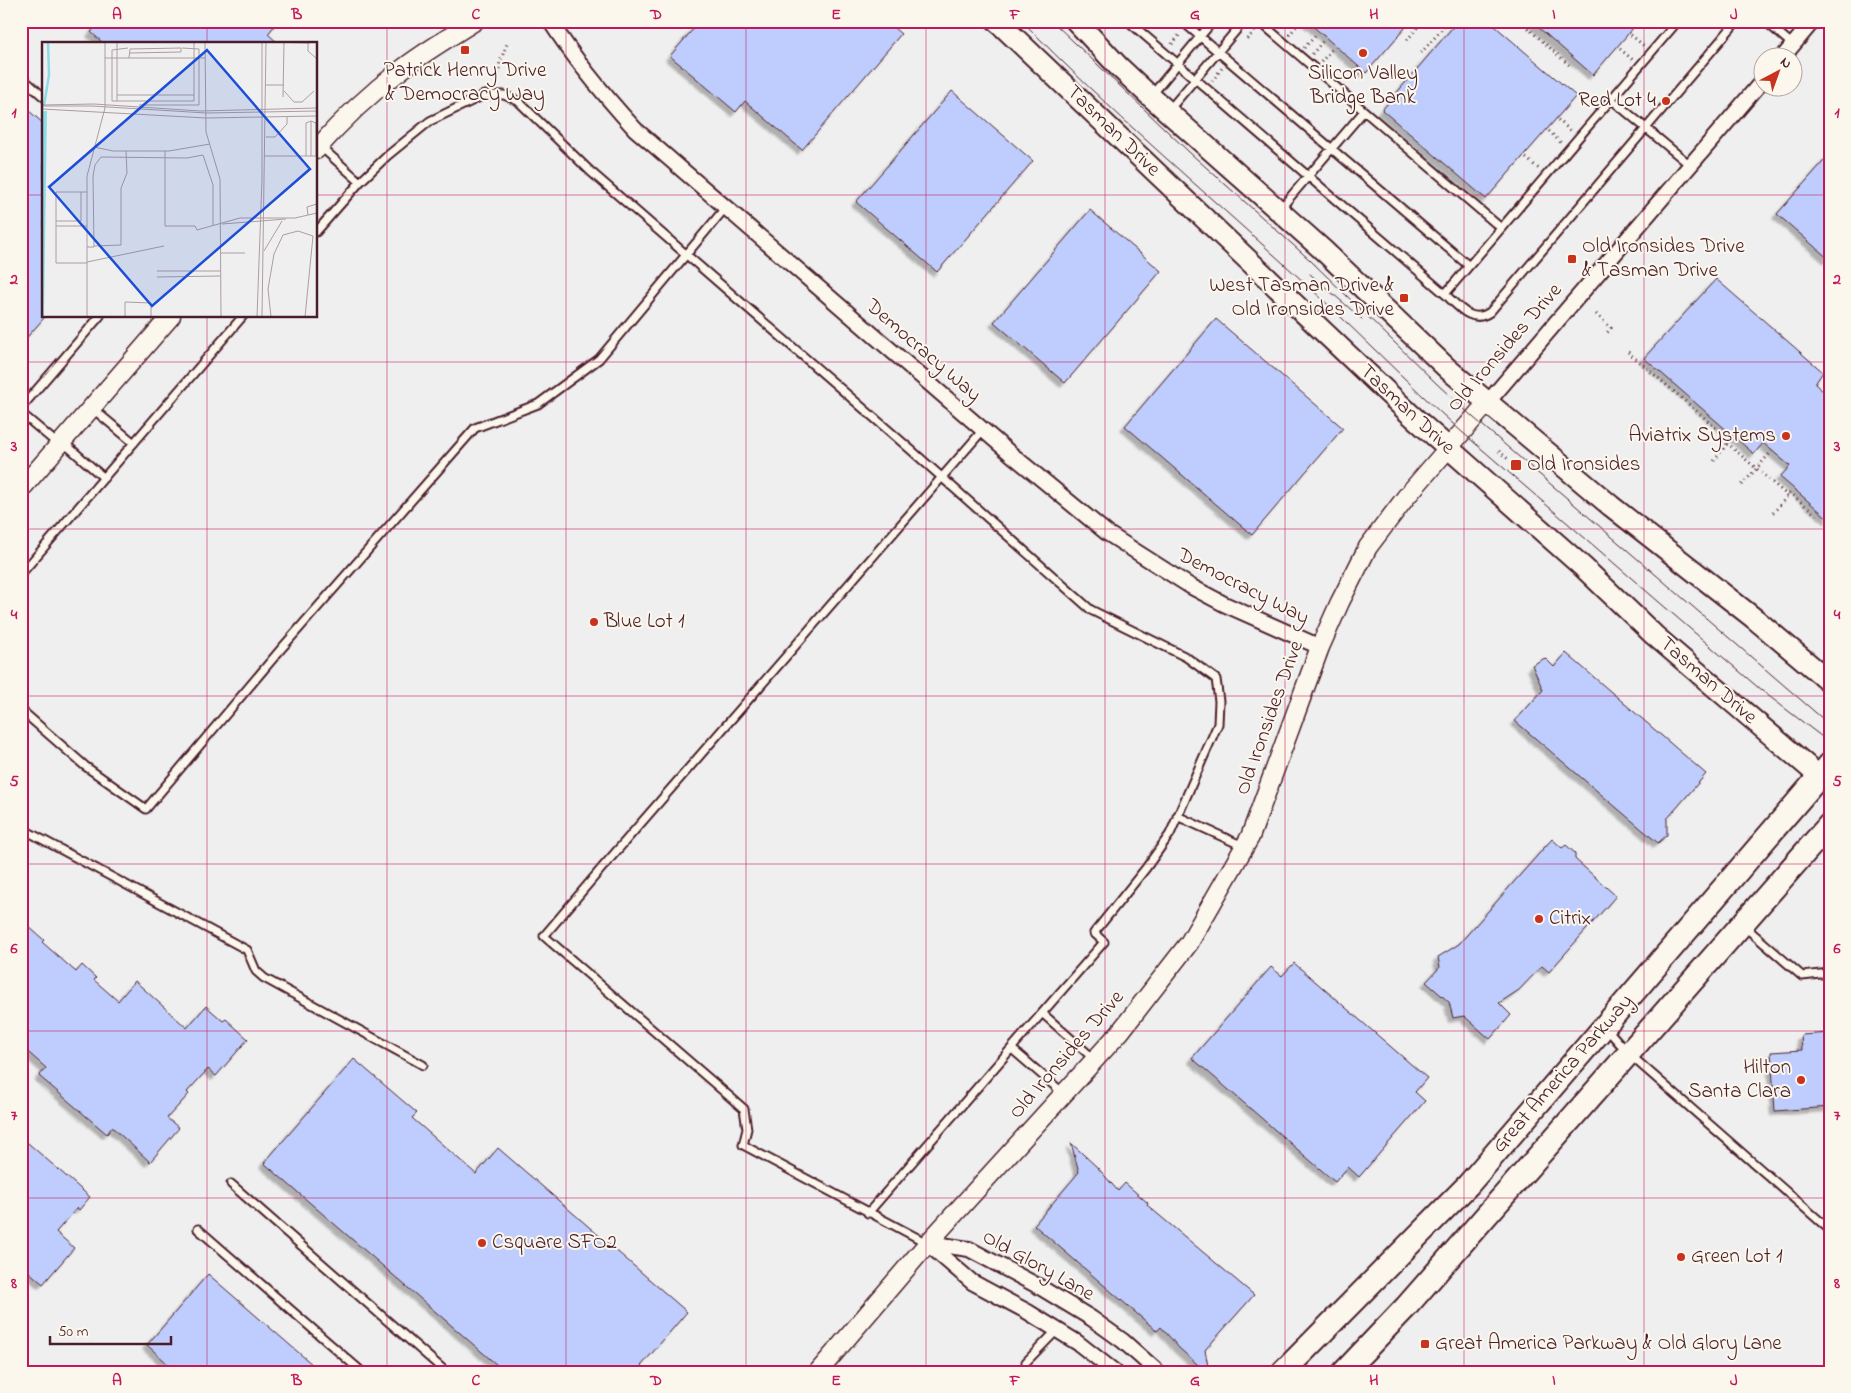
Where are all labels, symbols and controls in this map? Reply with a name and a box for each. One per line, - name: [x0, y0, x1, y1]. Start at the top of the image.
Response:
- text: A: [112, 3, 122, 27]
- text: B: [291, 3, 303, 27]
- text: C: [472, 3, 481, 27]
- text: D: [649, 3, 662, 27]
- text: E: [831, 3, 841, 27]
- text: F: [1009, 3, 1021, 27]
- text: G: [1190, 3, 1200, 27]
- text: H: [1369, 3, 1379, 27]
- text: I: [1552, 3, 1556, 27]
- text: J: [1730, 3, 1738, 27]
- inset map: [42, 42, 318, 318]
- marker: Patrick Henry Drive & Democracy Way: [459, 44, 471, 56]
- marker: Silicon Valley Bridge Bank: [1357, 47, 1369, 59]
- north arrow: [1754, 48, 1804, 98]
- text: N: [1775, 52, 1796, 74]
- place label: Patrick Henry Drive & Democracy Way: [384, 56, 547, 112]
- place label: Silicon Valley Bridge Bank: [1308, 59, 1418, 115]
- street label: Tasman Drive: [1059, 78, 1167, 184]
- place label: Red Lot 4: [1578, 86, 1656, 116]
- marker: Red Lot 4: [1660, 95, 1672, 107]
- text: 1: [11, 101, 17, 125]
- text: 1: [1834, 101, 1840, 125]
- place label: Old Ironsides Drive & Tasman Drive: [1582, 232, 1745, 286]
- marker: Old Ironsides Drive & Tasman Drive: [1566, 253, 1578, 265]
- text: 2: [9, 268, 18, 292]
- text: 2: [1832, 268, 1841, 292]
- place label: West Tasman Drive & Old Ironsides Drive: [1209, 271, 1395, 325]
- street label: Old Ironsides Drive: [1440, 276, 1570, 419]
- street label: Democracy Way: [856, 292, 987, 411]
- marker: West Tasman Drive & Old Ironsides Drive: [1398, 292, 1410, 304]
- street label: Tasman Drive: [1352, 358, 1462, 463]
- place label: Aviatrix Systems: [1629, 421, 1776, 453]
- marker: Aviatrix Systems: [1780, 430, 1792, 442]
- text: 3: [10, 435, 18, 459]
- text: 3: [1833, 435, 1841, 459]
- place label: Old Ironsides: [1527, 450, 1640, 480]
- marker: Old Ironsides: [1509, 458, 1523, 472]
- street label: Democracy Way: [1170, 540, 1314, 635]
- text: 4: [10, 603, 18, 627]
- text: 4: [1833, 603, 1841, 627]
- place label: Blue Lot 1: [603, 607, 685, 637]
- marker: Blue Lot 1: [588, 616, 600, 628]
- street label: Tasman Drive: [1652, 630, 1764, 732]
- street label: Old Ironsides Drive: [1228, 636, 1312, 800]
- text: 5: [9, 770, 19, 794]
- text: 5: [1832, 770, 1842, 794]
- place label: Citrix: [1549, 904, 1591, 934]
- marker: Citrix: [1533, 913, 1545, 925]
- text: 6: [9, 937, 18, 961]
- text: 6: [1832, 937, 1841, 961]
- street label: Old Ironsides Drive: [1002, 983, 1132, 1126]
- street label: Great America Parkway: [1485, 988, 1642, 1162]
- place label: Hilton Santa Clara: [1688, 1053, 1791, 1107]
- marker: Hilton Santa Clara: [1795, 1074, 1807, 1086]
- text: 7: [11, 1104, 18, 1128]
- text: 7: [1834, 1104, 1841, 1128]
- street label: Old Glory Lane: [975, 1223, 1100, 1311]
- place label: Csquare SFO2: [492, 1228, 617, 1258]
- marker: Csquare SFO2: [476, 1237, 488, 1249]
- place label: Green Lot 1: [1691, 1242, 1783, 1272]
- marker: Green Lot 1: [1675, 1251, 1687, 1263]
- text: 8: [10, 1272, 17, 1296]
- text: 8: [1833, 1272, 1840, 1296]
- scale bar: [50, 1313, 171, 1345]
- text: 50 m: [58, 1321, 89, 1343]
- place label: Great America Parkway & Old Glory Lane: [1435, 1329, 1782, 1361]
- marker: Great America Parkway & Old Glory Lane: [1419, 1338, 1431, 1350]
- text: A: [112, 1369, 122, 1393]
- text: B: [291, 1369, 303, 1393]
- text: C: [472, 1369, 481, 1393]
- text: D: [649, 1369, 662, 1393]
- text: E: [831, 1369, 841, 1393]
- text: F: [1009, 1369, 1021, 1393]
- text: G: [1190, 1369, 1200, 1393]
- text: H: [1369, 1369, 1379, 1393]
- text: I: [1552, 1369, 1556, 1393]
- text: J: [1730, 1369, 1738, 1393]

